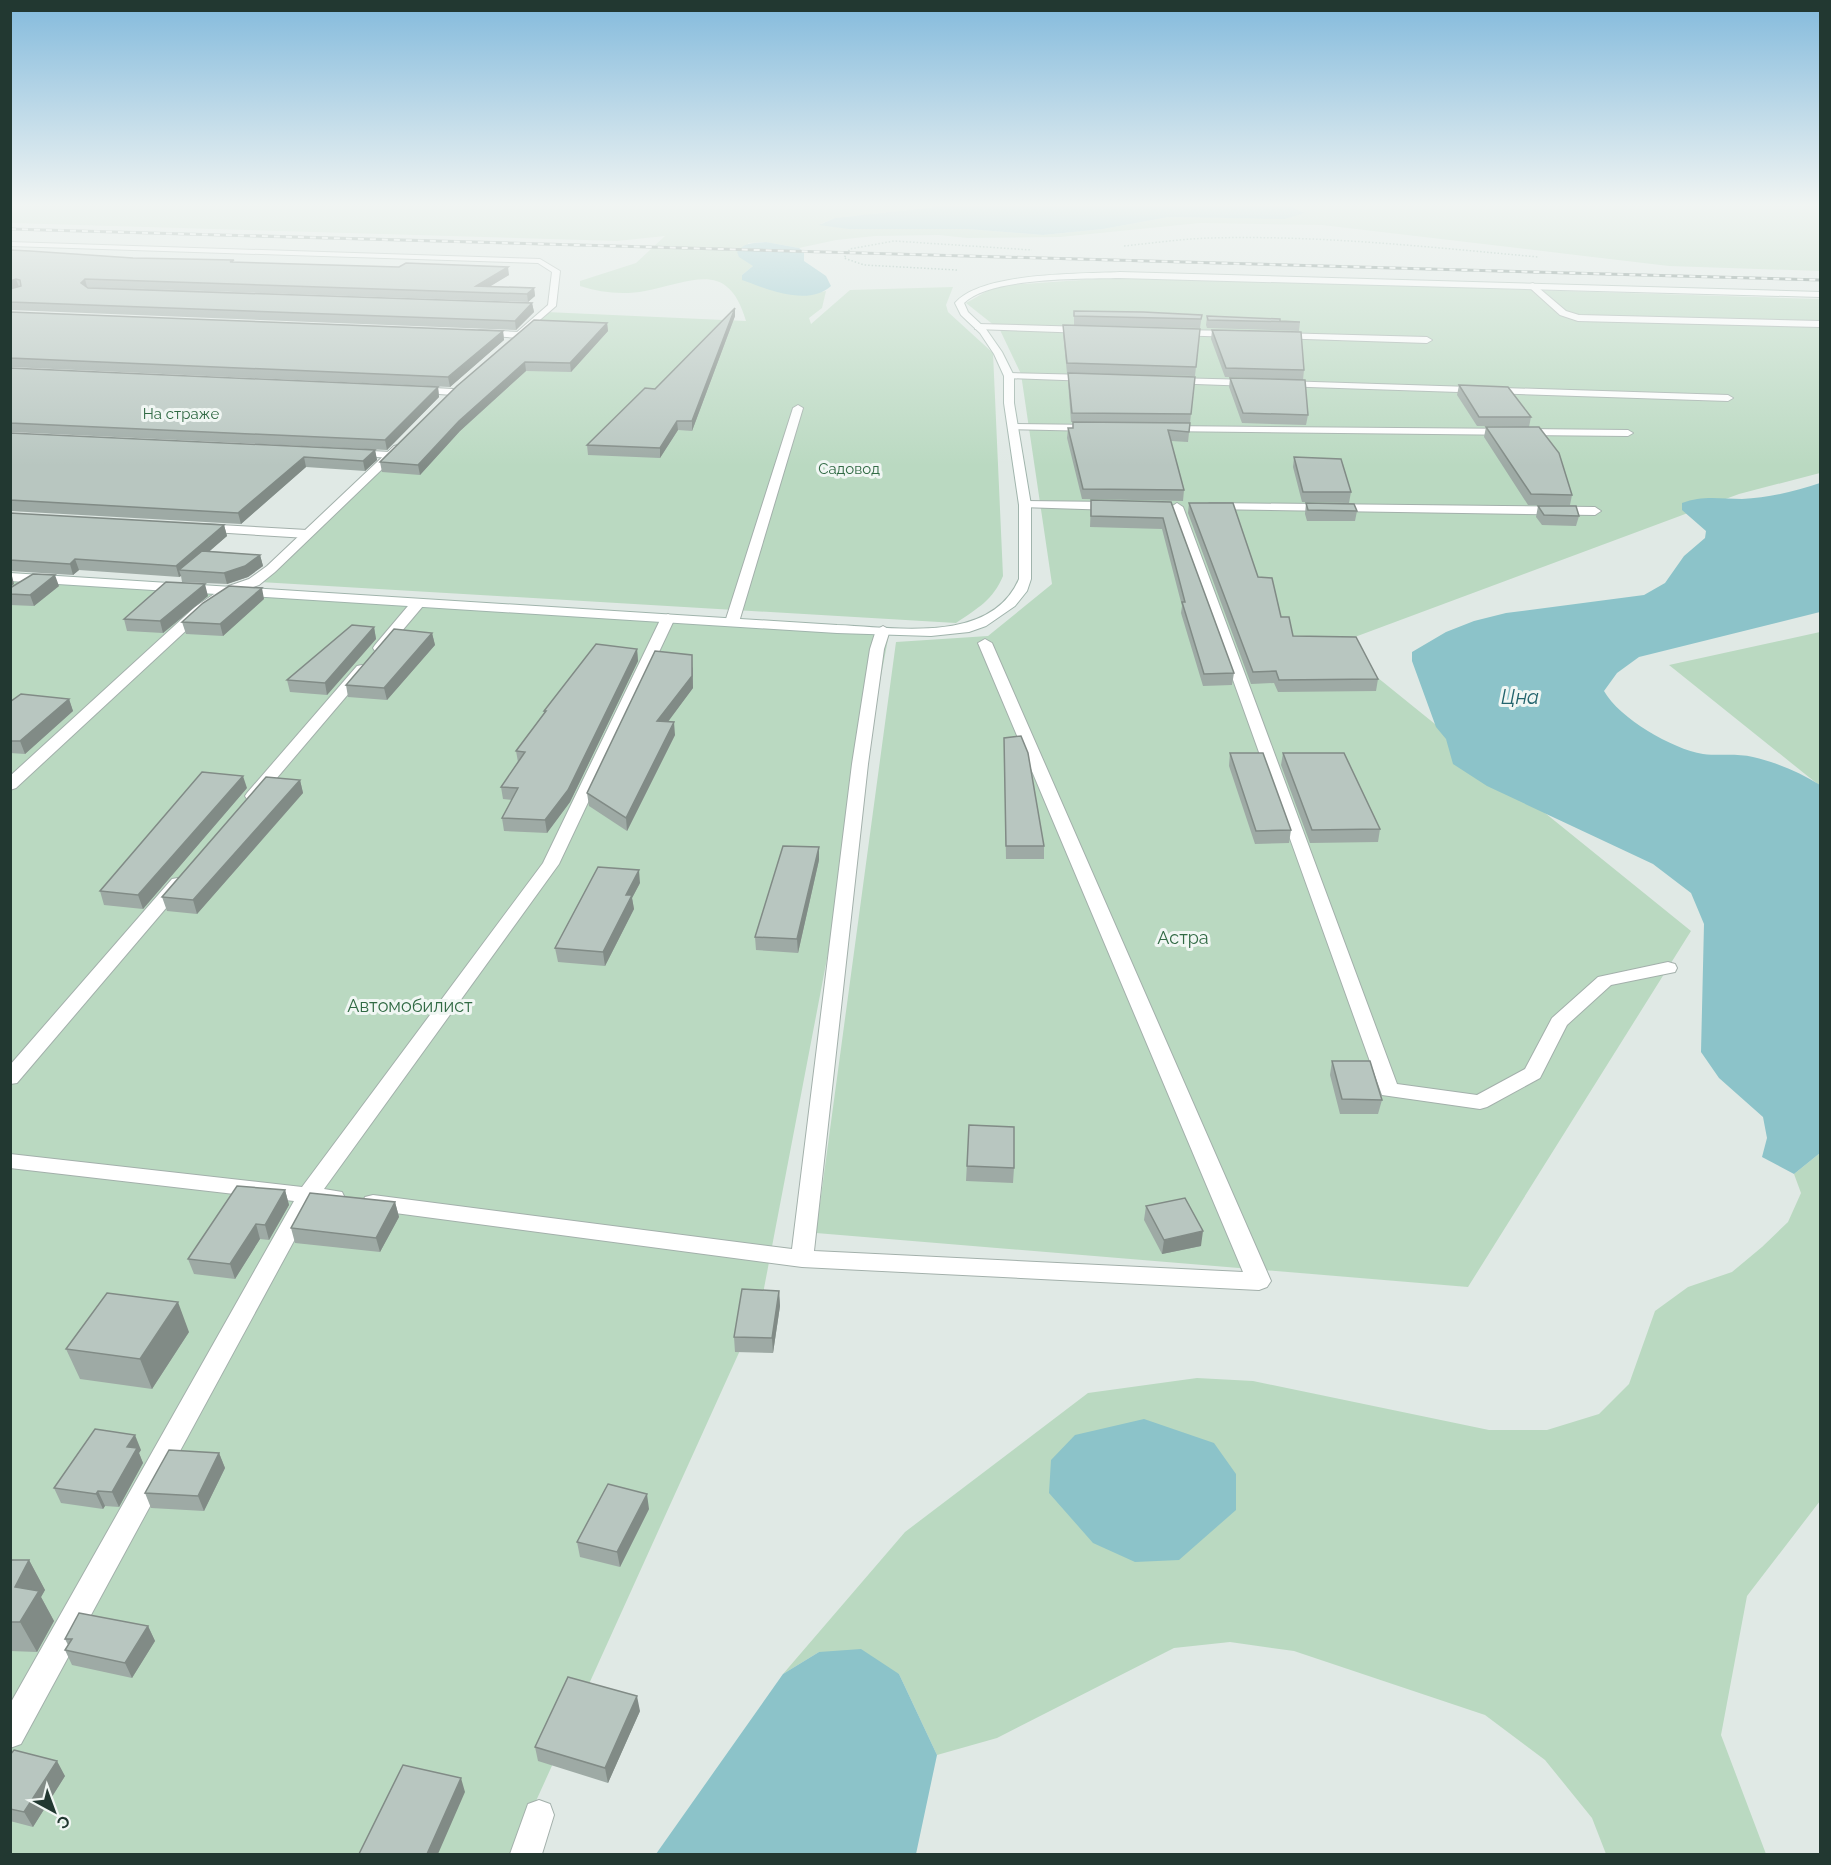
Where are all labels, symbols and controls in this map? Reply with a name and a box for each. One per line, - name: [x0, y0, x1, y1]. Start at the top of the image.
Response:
- park label: На страже: [143, 405, 219, 423]
- park label: Садовод: [818, 460, 880, 478]
- water label: Цна: [1501, 685, 1539, 709]
- park label: Астра: [1157, 927, 1209, 948]
- park label: Автомобилист: [347, 995, 473, 1016]
- north arrow: [24, 1781, 84, 1841]
- text: С: [53, 1811, 74, 1833]

